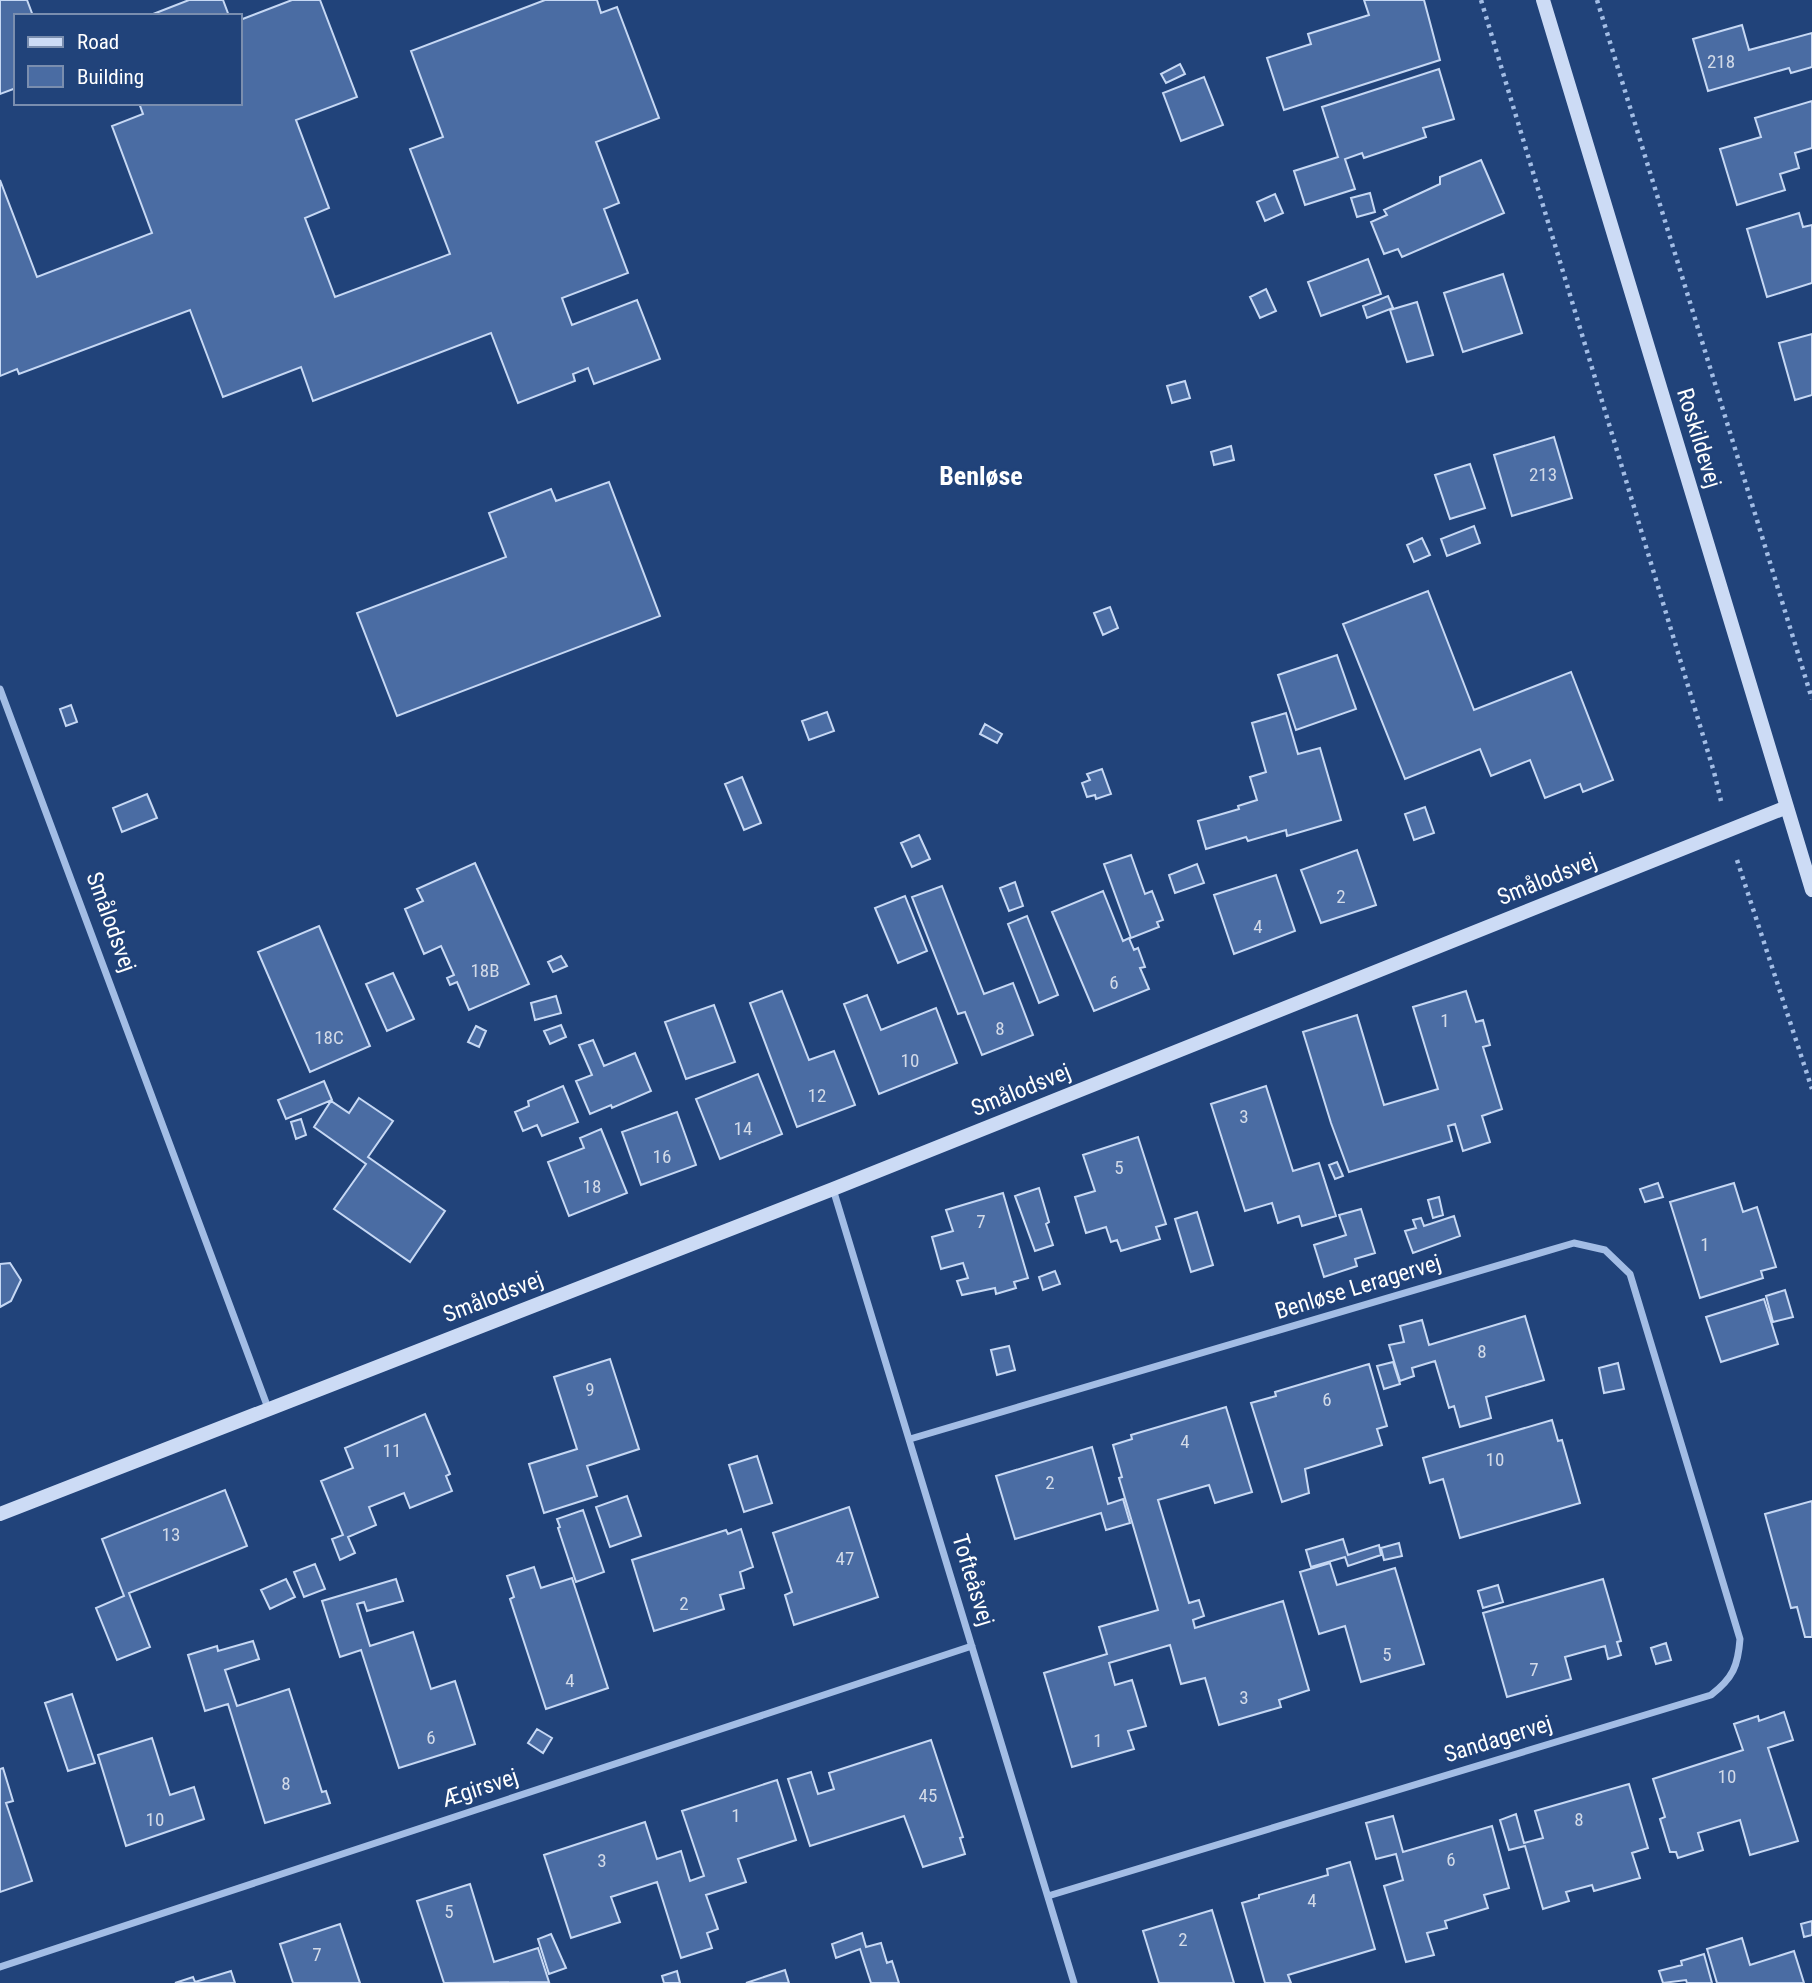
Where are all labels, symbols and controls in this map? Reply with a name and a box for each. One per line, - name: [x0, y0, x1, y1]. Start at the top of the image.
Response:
- legend: [14, 14, 242, 105]
- text: Road: [77, 30, 119, 54]
- house number: 218: [1707, 50, 1735, 73]
- text: Building: [77, 65, 144, 89]
- street label: Roskildevej: [1671, 385, 1727, 491]
- district label: Benløse: [939, 461, 1023, 491]
- house number: 213: [1529, 463, 1557, 486]
- street label: Smålodsvej: [1493, 847, 1601, 911]
- street label: Smålodsvej: [80, 868, 142, 976]
- house number: 2: [1336, 885, 1346, 908]
- house number: 4: [1253, 915, 1263, 938]
- house number: 18B: [470, 959, 500, 982]
- house number: 6: [1109, 971, 1119, 994]
- house number: 1: [1440, 1009, 1450, 1032]
- house number: 8: [995, 1017, 1005, 1040]
- house number: 18C: [314, 1026, 344, 1049]
- house number: 10: [901, 1049, 919, 1072]
- street label: Smålodsvej: [967, 1058, 1075, 1122]
- house number: 12: [808, 1084, 826, 1107]
- house number: 3: [1239, 1105, 1249, 1128]
- house number: 14: [734, 1117, 752, 1140]
- house number: 16: [653, 1145, 671, 1168]
- house number: 5: [1114, 1156, 1124, 1179]
- house number: 18: [583, 1175, 601, 1198]
- house number: 7: [976, 1210, 986, 1233]
- house number: 1: [1700, 1233, 1710, 1256]
- street label: Benløse Leragervej: [1272, 1249, 1444, 1325]
- street label: Smålodsvej: [439, 1266, 547, 1328]
- house number: 8: [1477, 1340, 1487, 1363]
- house number: 9: [585, 1378, 595, 1401]
- house number: 6: [1322, 1388, 1332, 1411]
- house number: 4: [1180, 1430, 1190, 1453]
- house number: 11: [383, 1439, 401, 1462]
- house number: 10: [1486, 1448, 1504, 1471]
- house number: 2: [1045, 1471, 1055, 1494]
- house number: 13: [162, 1523, 180, 1546]
- street label: Tofteåsvej: [946, 1531, 1000, 1629]
- house number: 47: [836, 1547, 854, 1570]
- house number: 2: [679, 1592, 689, 1615]
- house number: 5: [1382, 1643, 1392, 1666]
- house number: 7: [1529, 1658, 1539, 1681]
- house number: 4: [565, 1669, 575, 1692]
- house number: 3: [1239, 1686, 1249, 1709]
- street label: Sandagervej: [1441, 1710, 1555, 1768]
- house number: 6: [426, 1726, 436, 1749]
- house number: 1: [1093, 1729, 1103, 1752]
- street label: Ægirsvej: [438, 1763, 521, 1813]
- house number: 10: [1718, 1765, 1736, 1788]
- house number: 8: [281, 1772, 291, 1795]
- house number: 45: [919, 1784, 937, 1807]
- house number: 1: [731, 1804, 741, 1827]
- house number: 10: [146, 1808, 164, 1831]
- house number: 8: [1574, 1808, 1584, 1831]
- house number: 6: [1446, 1848, 1456, 1871]
- house number: 3: [597, 1849, 607, 1872]
- house number: 4: [1307, 1889, 1317, 1912]
- house number: 5: [444, 1900, 454, 1923]
- house number: 2: [1178, 1928, 1188, 1951]
- house number: 7: [312, 1943, 322, 1966]

